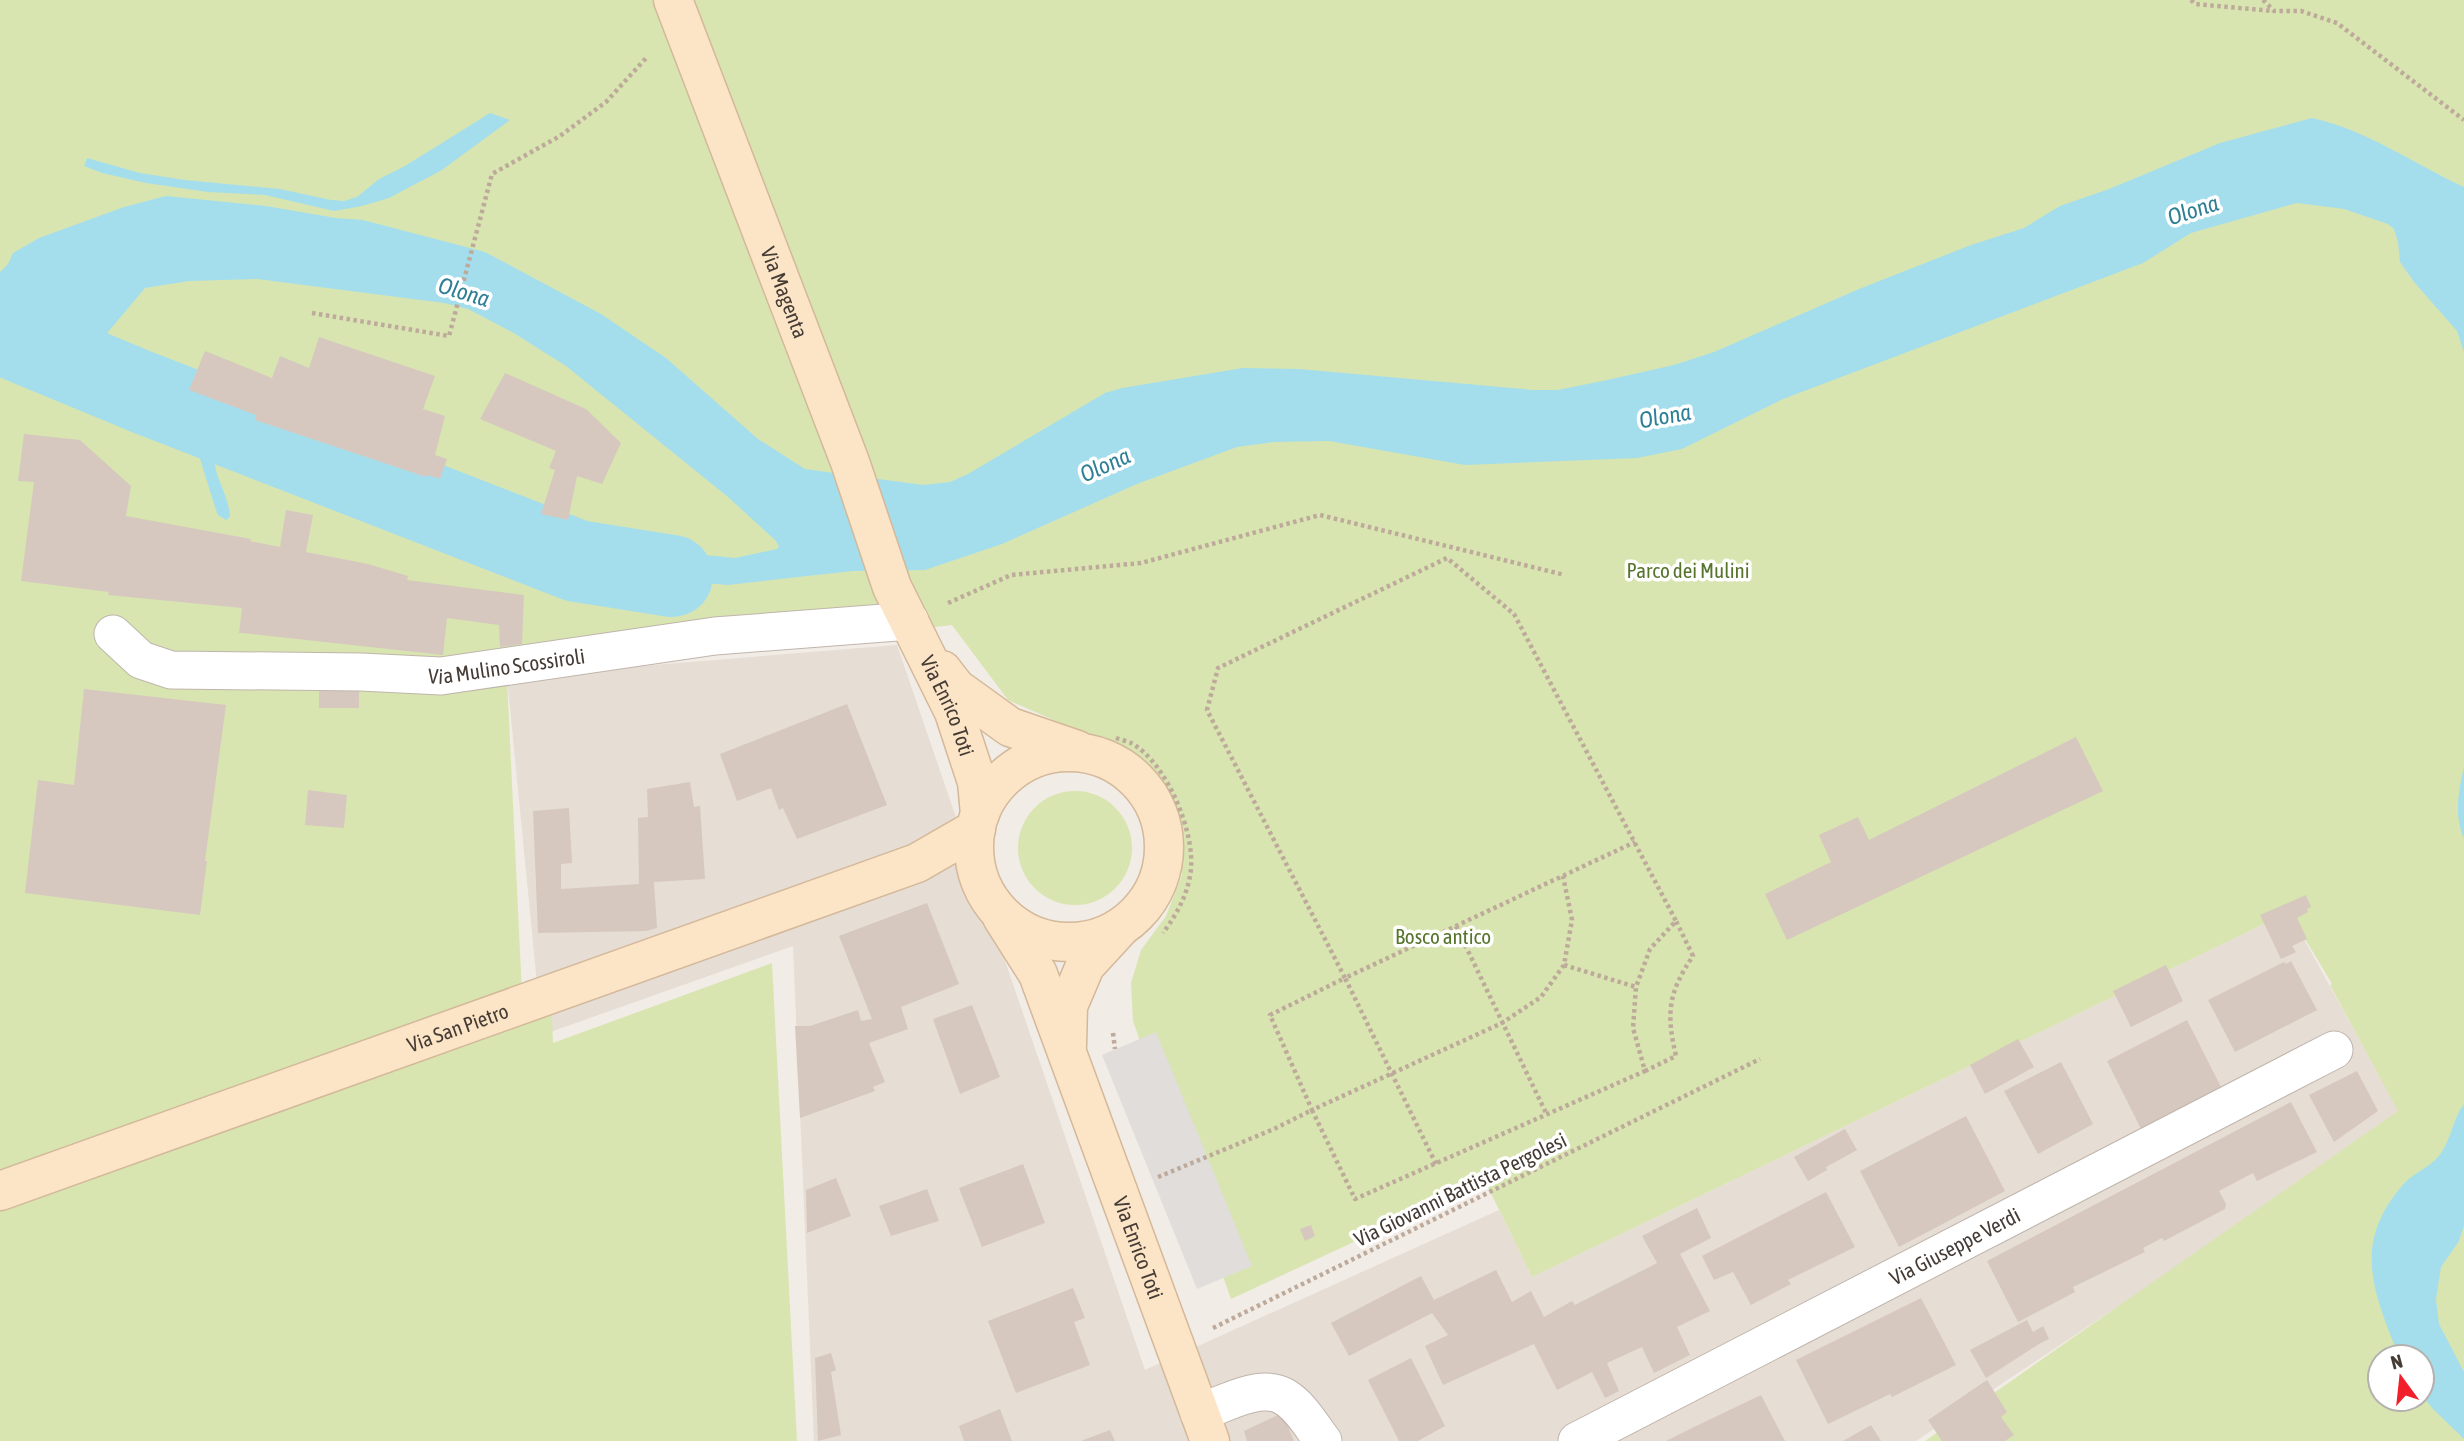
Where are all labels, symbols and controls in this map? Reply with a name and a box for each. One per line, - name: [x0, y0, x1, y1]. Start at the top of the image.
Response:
- water label: Olona: [2164, 190, 2222, 230]
- street label: Via Magenta: [757, 243, 813, 341]
- water label: Olona: [435, 272, 493, 312]
- water label: Olona: [1637, 399, 1693, 433]
- water label: Olona: [1076, 442, 1134, 487]
- park label: Parco dei Mulini: [1626, 558, 1750, 582]
- street label: Via Mulino Scossiroli: [427, 643, 586, 688]
- street label: Via Enrico Toti: [916, 651, 980, 759]
- park label: Bosco antico: [1395, 924, 1491, 948]
- street label: Via San Pietro: [404, 998, 511, 1056]
- street label: Via Giovanni Battista Pergolesi: [1350, 1127, 1570, 1251]
- street label: Via Enrico Toti: [1109, 1193, 1169, 1302]
- street label: Via Giuseppe Verdi: [1885, 1202, 2024, 1290]
- north arrow: [2366, 1343, 2436, 1413]
- text: N: [2388, 1350, 2405, 1374]

